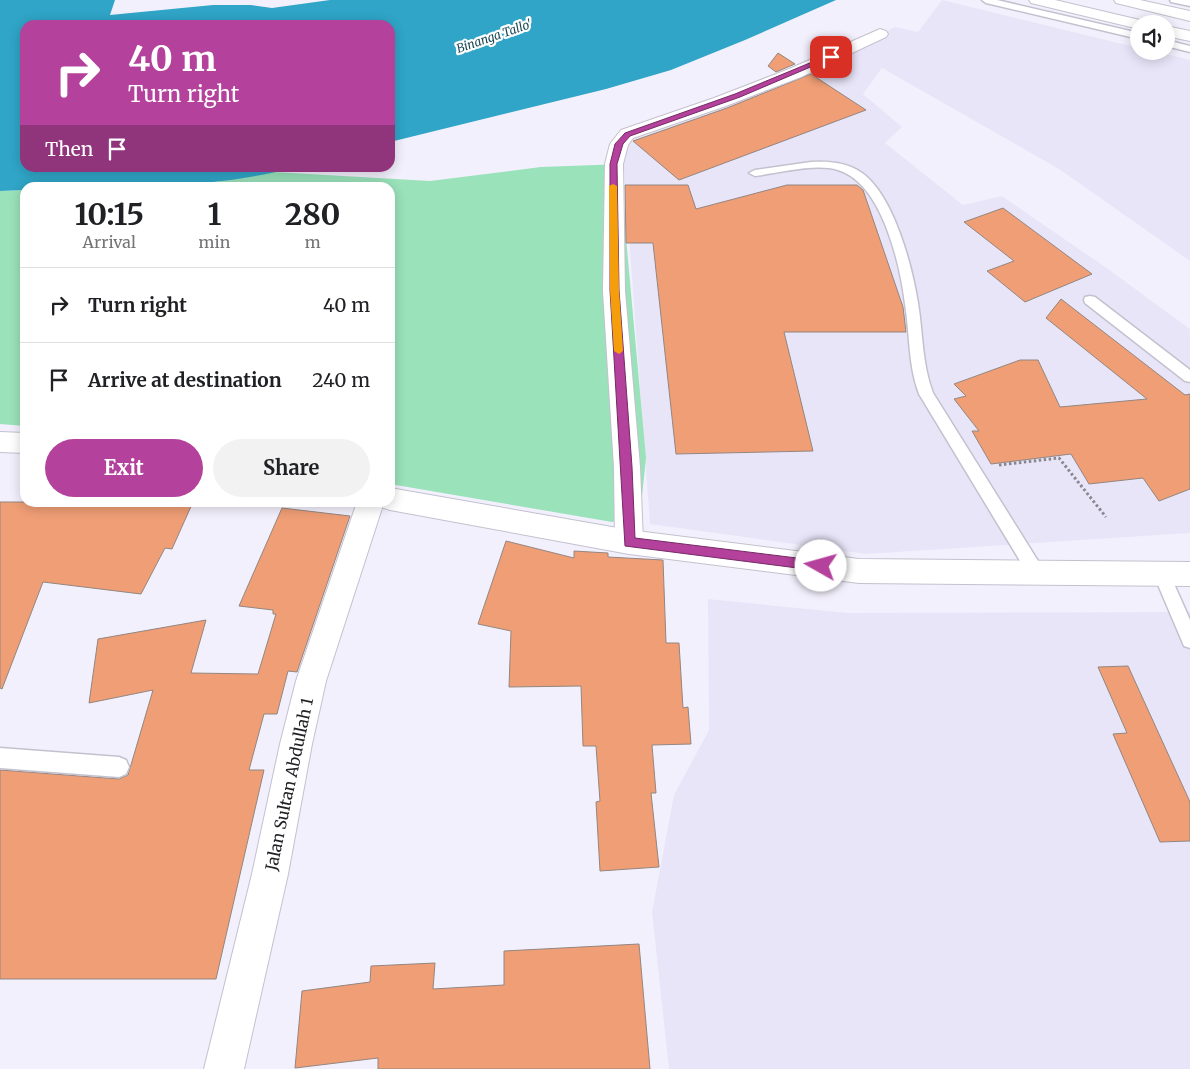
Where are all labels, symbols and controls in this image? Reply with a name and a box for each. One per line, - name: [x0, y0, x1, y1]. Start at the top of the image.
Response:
- map controls: [1130, 15, 1175, 60]
- button: sound: [1130, 15, 1175, 60]
- water label: Binanga Tallo': [454, 16, 534, 56]
- pin: [810, 36, 852, 78]
- text: 40 m: [128, 37, 216, 81]
- icon: right: [45, 40, 110, 105]
- icon: arrive: [817, 43, 845, 71]
- text: Turn right: [128, 80, 239, 108]
- icon: arrive: [103, 135, 131, 163]
- text: Then: [45, 137, 93, 161]
- text: 10:15: [75, 195, 144, 233]
- text: 1: [207, 195, 221, 233]
- text: 280: [285, 195, 340, 233]
- text: Arrival: [83, 232, 136, 252]
- text: min: [199, 232, 230, 252]
- text: m: [305, 232, 321, 252]
- icon: right: [45, 291, 73, 319]
- text: Turn right: [88, 293, 187, 317]
- text: 40 m: [323, 293, 370, 317]
- icon: arrive: [45, 366, 73, 394]
- text: Arrive at destination: [88, 368, 282, 392]
- text: 240 m: [312, 368, 370, 392]
- button: Exit: [45, 439, 203, 497]
- button: Share: [213, 439, 370, 497]
- position arrow: [794, 539, 846, 591]
- street label: Jalan Sultan Abdullah 1: [261, 696, 317, 873]

